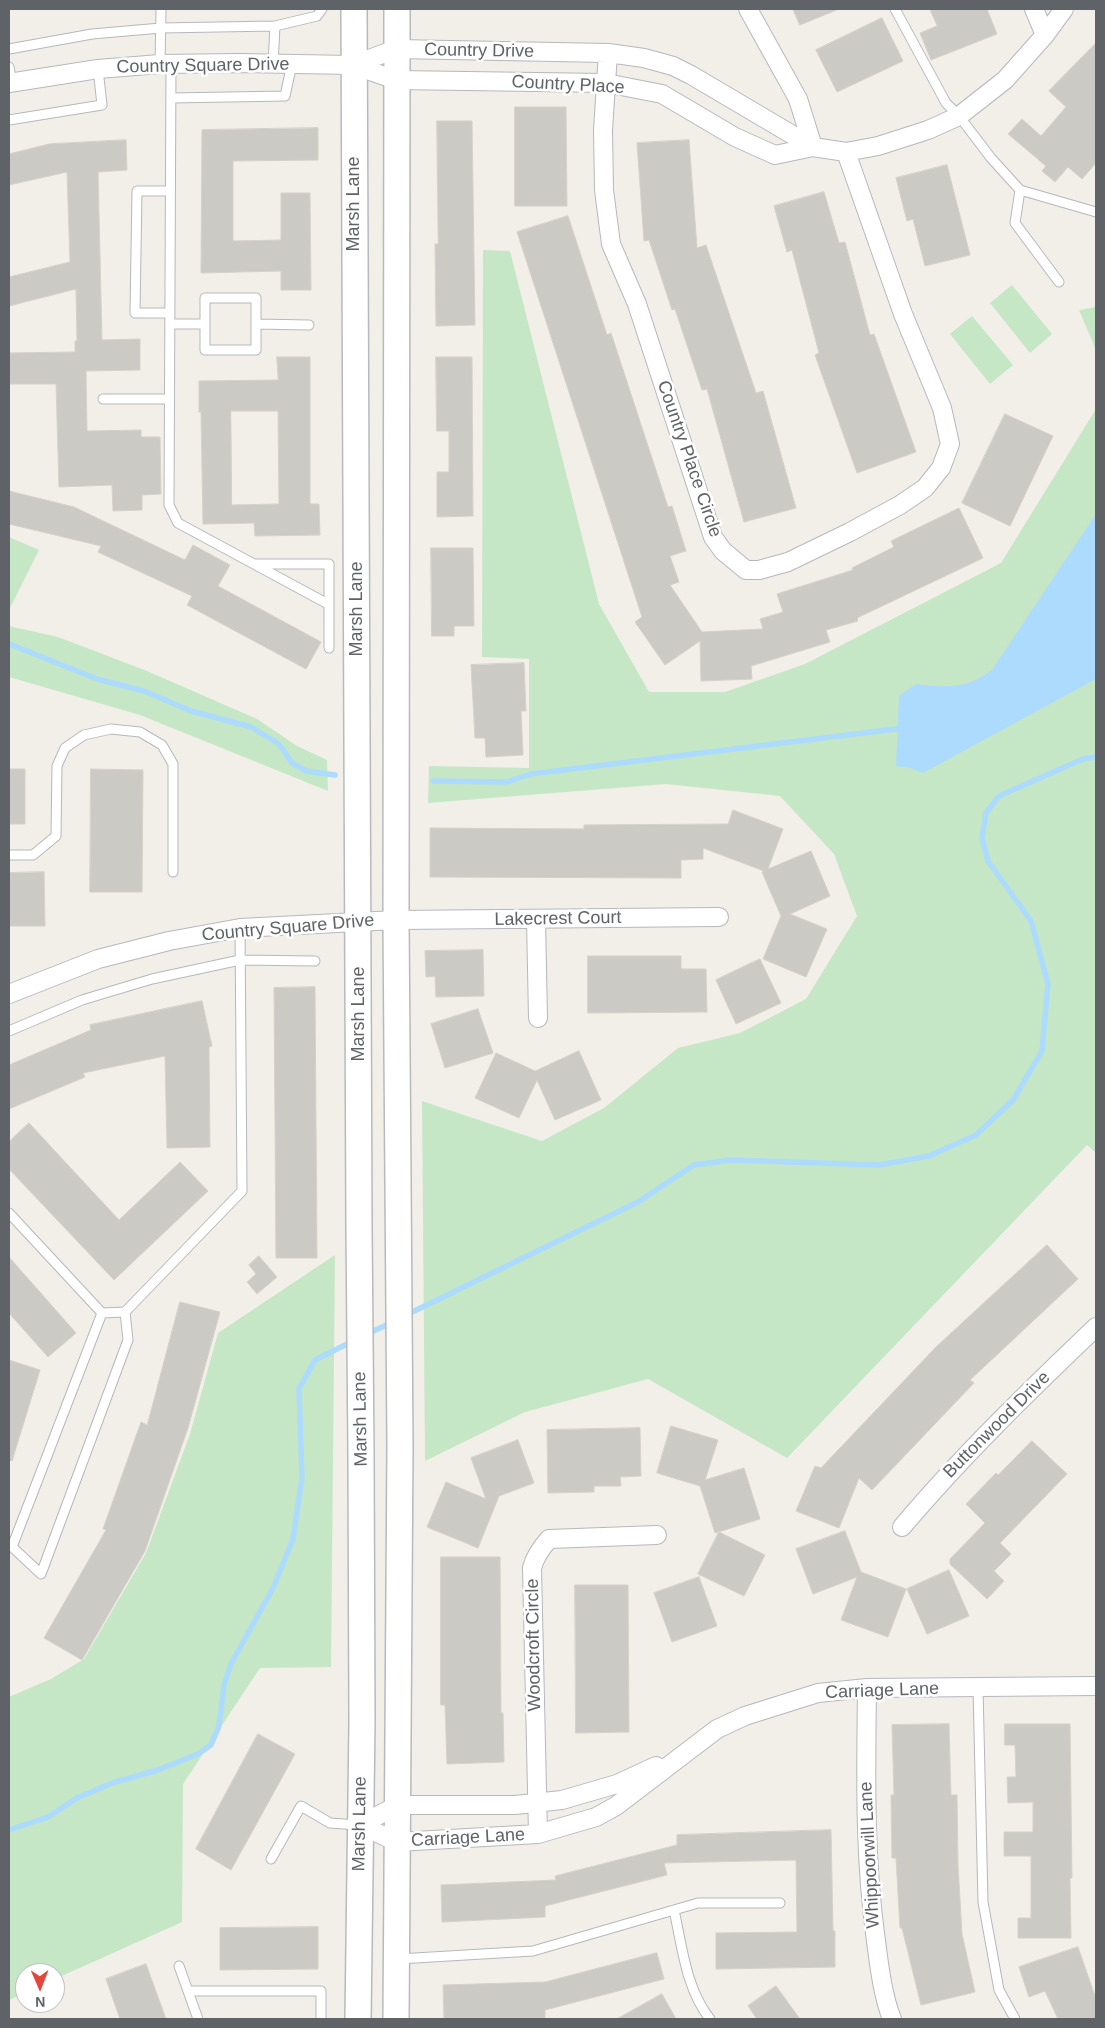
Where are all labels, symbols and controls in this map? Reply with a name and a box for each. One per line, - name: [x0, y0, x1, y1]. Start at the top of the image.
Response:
- street label: Country Drive: [424, 39, 534, 63]
- street label: Country Square Drive: [116, 54, 290, 78]
- street label: Country Place: [511, 71, 625, 99]
- street label: Marsh Lane: [343, 156, 365, 252]
- street label: Country Place Circle: [652, 378, 726, 540]
- street label: Marsh Lane: [346, 561, 368, 657]
- street label: Lakecrest Court: [494, 907, 622, 931]
- street label: Country Square Drive: [201, 910, 375, 946]
- street label: Marsh Lane: [348, 966, 370, 1062]
- street label: Buttonwood Drive: [939, 1367, 1055, 1483]
- street label: Marsh Lane: [349, 1371, 373, 1467]
- street label: Woodcroft Circle: [522, 1578, 546, 1712]
- street label: Carriage Lane: [825, 1678, 939, 1704]
- street label: Marsh Lane: [348, 1776, 372, 1872]
- street label: Whippoorwill Lane: [855, 1781, 885, 1929]
- street label: Carriage Lane: [410, 1824, 526, 1852]
- north arrow: [15, 1963, 65, 2013]
- text: N: [35, 1994, 45, 2010]

